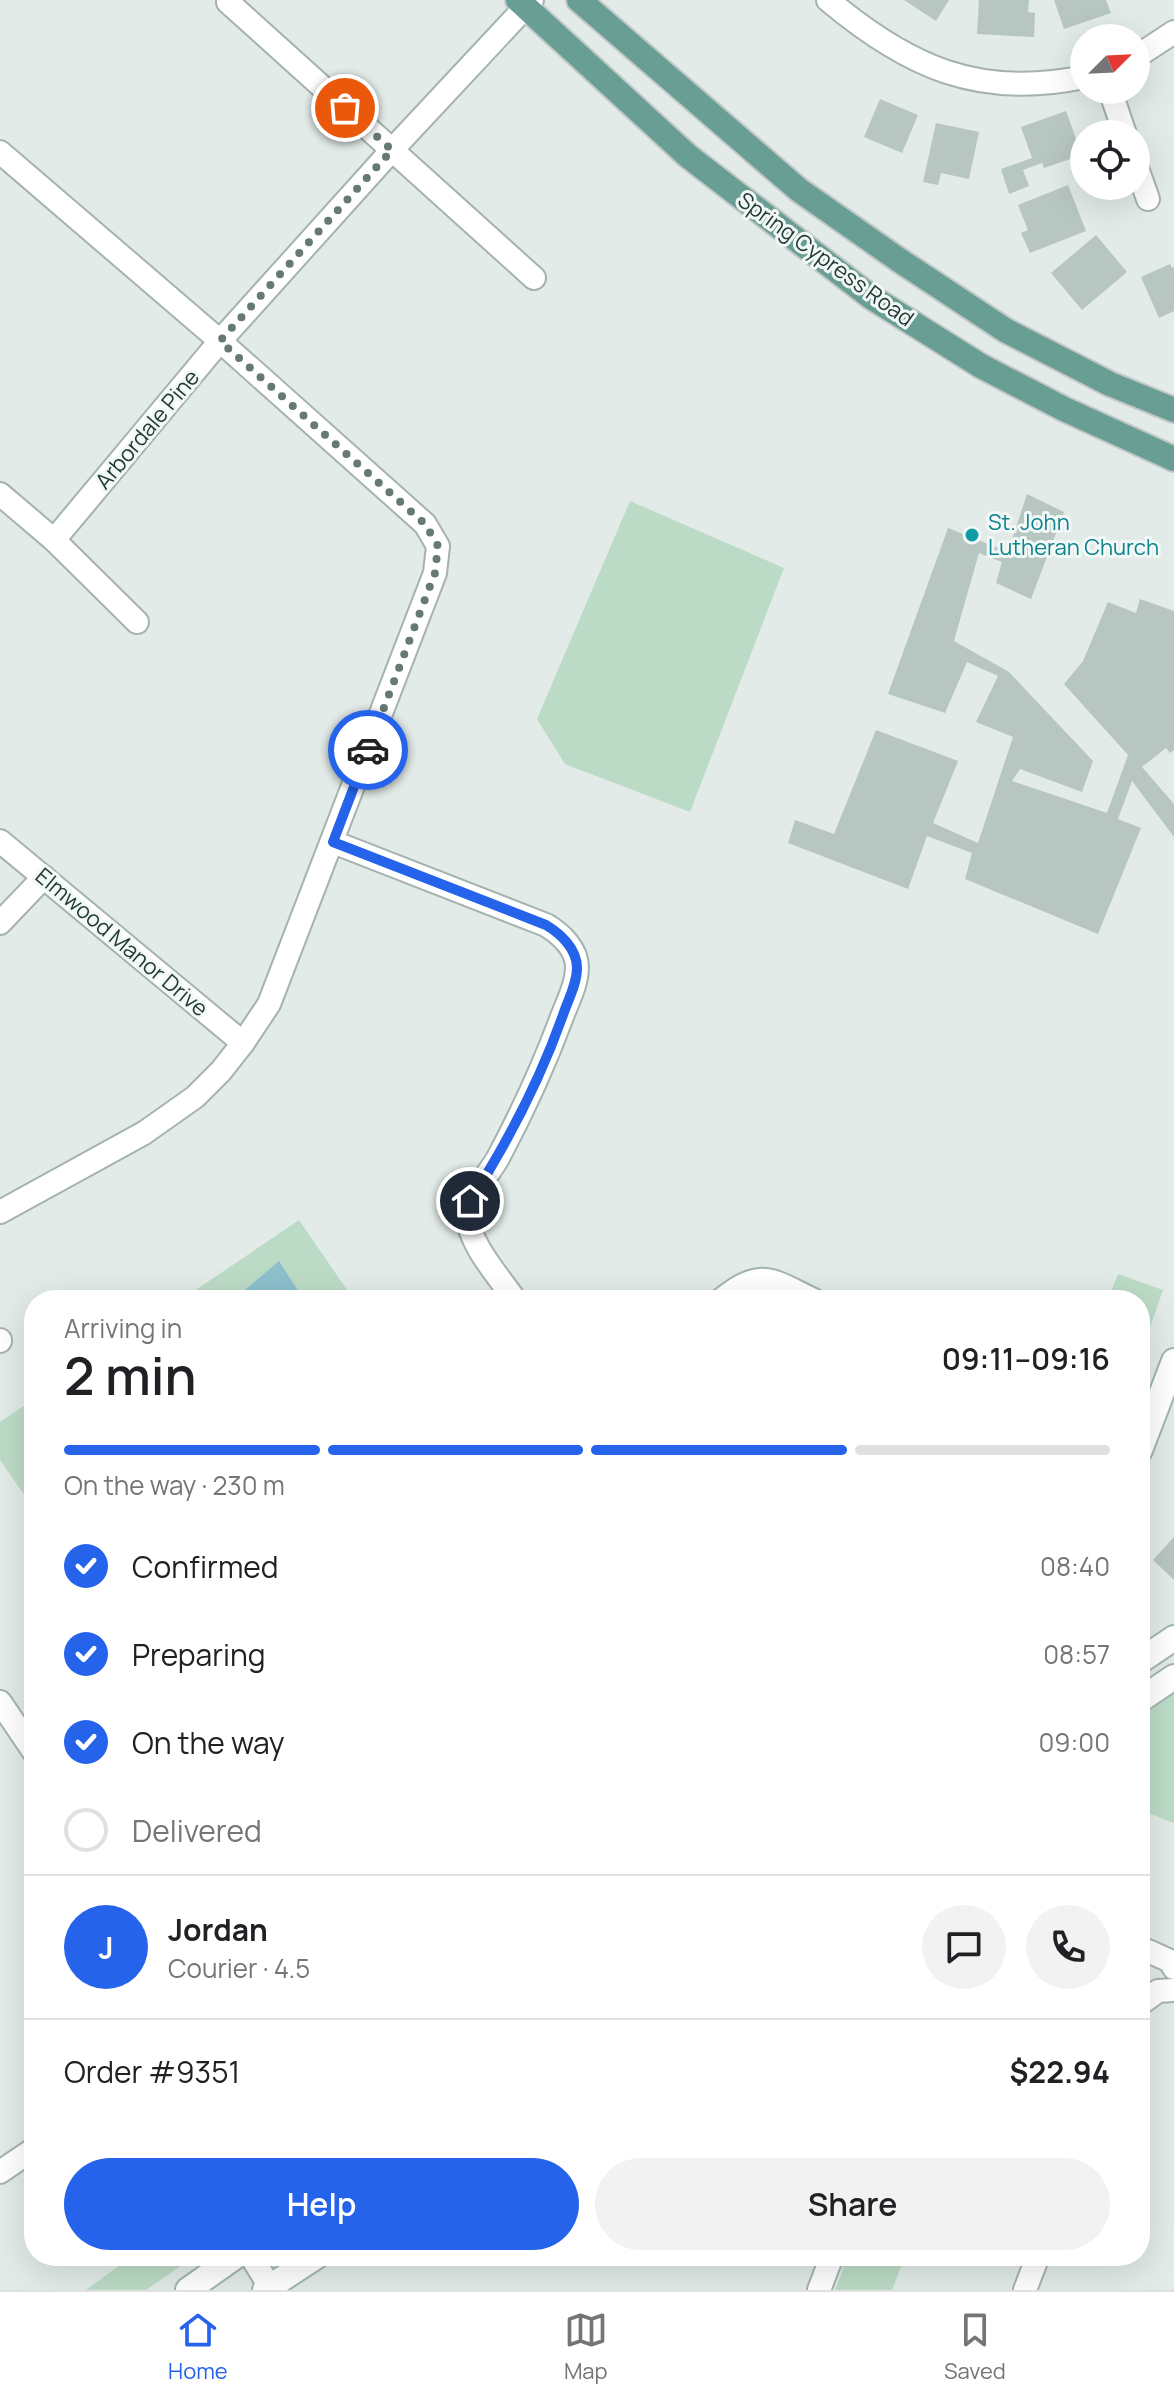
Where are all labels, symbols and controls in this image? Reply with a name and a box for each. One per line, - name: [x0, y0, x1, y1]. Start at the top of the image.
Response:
- north arrow: [1070, 24, 1150, 104]
- map controls: [1070, 24, 1150, 200]
- pin: [311, 74, 379, 142]
- icon: bag: [323, 86, 367, 130]
- button: locate: [1070, 120, 1150, 200]
- street label: Spring Cypress Road: [732, 185, 920, 333]
- street label: Arbordale Pine: [88, 363, 206, 495]
- place label: St. John Lutheran Church: [988, 507, 1159, 562]
- marker: St. John Lutheran Church: [963, 526, 981, 544]
- courier: [328, 710, 408, 790]
- icon: car: [346, 728, 390, 772]
- street label: Elmwood Manor Drive: [29, 861, 215, 1023]
- pin: [436, 1167, 504, 1235]
- icon: home: [448, 1179, 492, 1223]
- text: Arriving in: [64, 1310, 182, 1346]
- text: 09:11–09:16: [942, 1338, 1110, 1379]
- text: 2 min: [64, 1340, 197, 1411]
- text: On the way · 230 m: [64, 1467, 285, 1503]
- icon: check: [64, 1544, 108, 1588]
- text: Confirmed: [132, 1546, 279, 1587]
- text: 08:40: [1040, 1548, 1110, 1584]
- icon: check: [64, 1632, 108, 1676]
- text: Preparing: [132, 1634, 266, 1675]
- text: 08:57: [1043, 1636, 1110, 1672]
- icon: check: [64, 1720, 108, 1764]
- text: On the way: [132, 1722, 285, 1763]
- text: 09:00: [1039, 1724, 1110, 1760]
- text: Delivered: [132, 1810, 262, 1851]
- button: chat: [922, 1905, 1006, 1989]
- button: phone: [1026, 1905, 1110, 1989]
- text: Jordan: [168, 1909, 268, 1950]
- text: J: [98, 1927, 114, 1968]
- text: Courier · 4.5: [168, 1950, 310, 1986]
- text: Order #9351: [64, 2051, 240, 2092]
- text: $22.94: [1009, 2051, 1110, 2092]
- button: Help: [64, 2158, 579, 2250]
- button: Share: [595, 2158, 1110, 2250]
- tab: Home: [168, 2308, 228, 2386]
- tab: Map: [564, 2308, 608, 2386]
- tab: Saved: [944, 2308, 1006, 2386]

